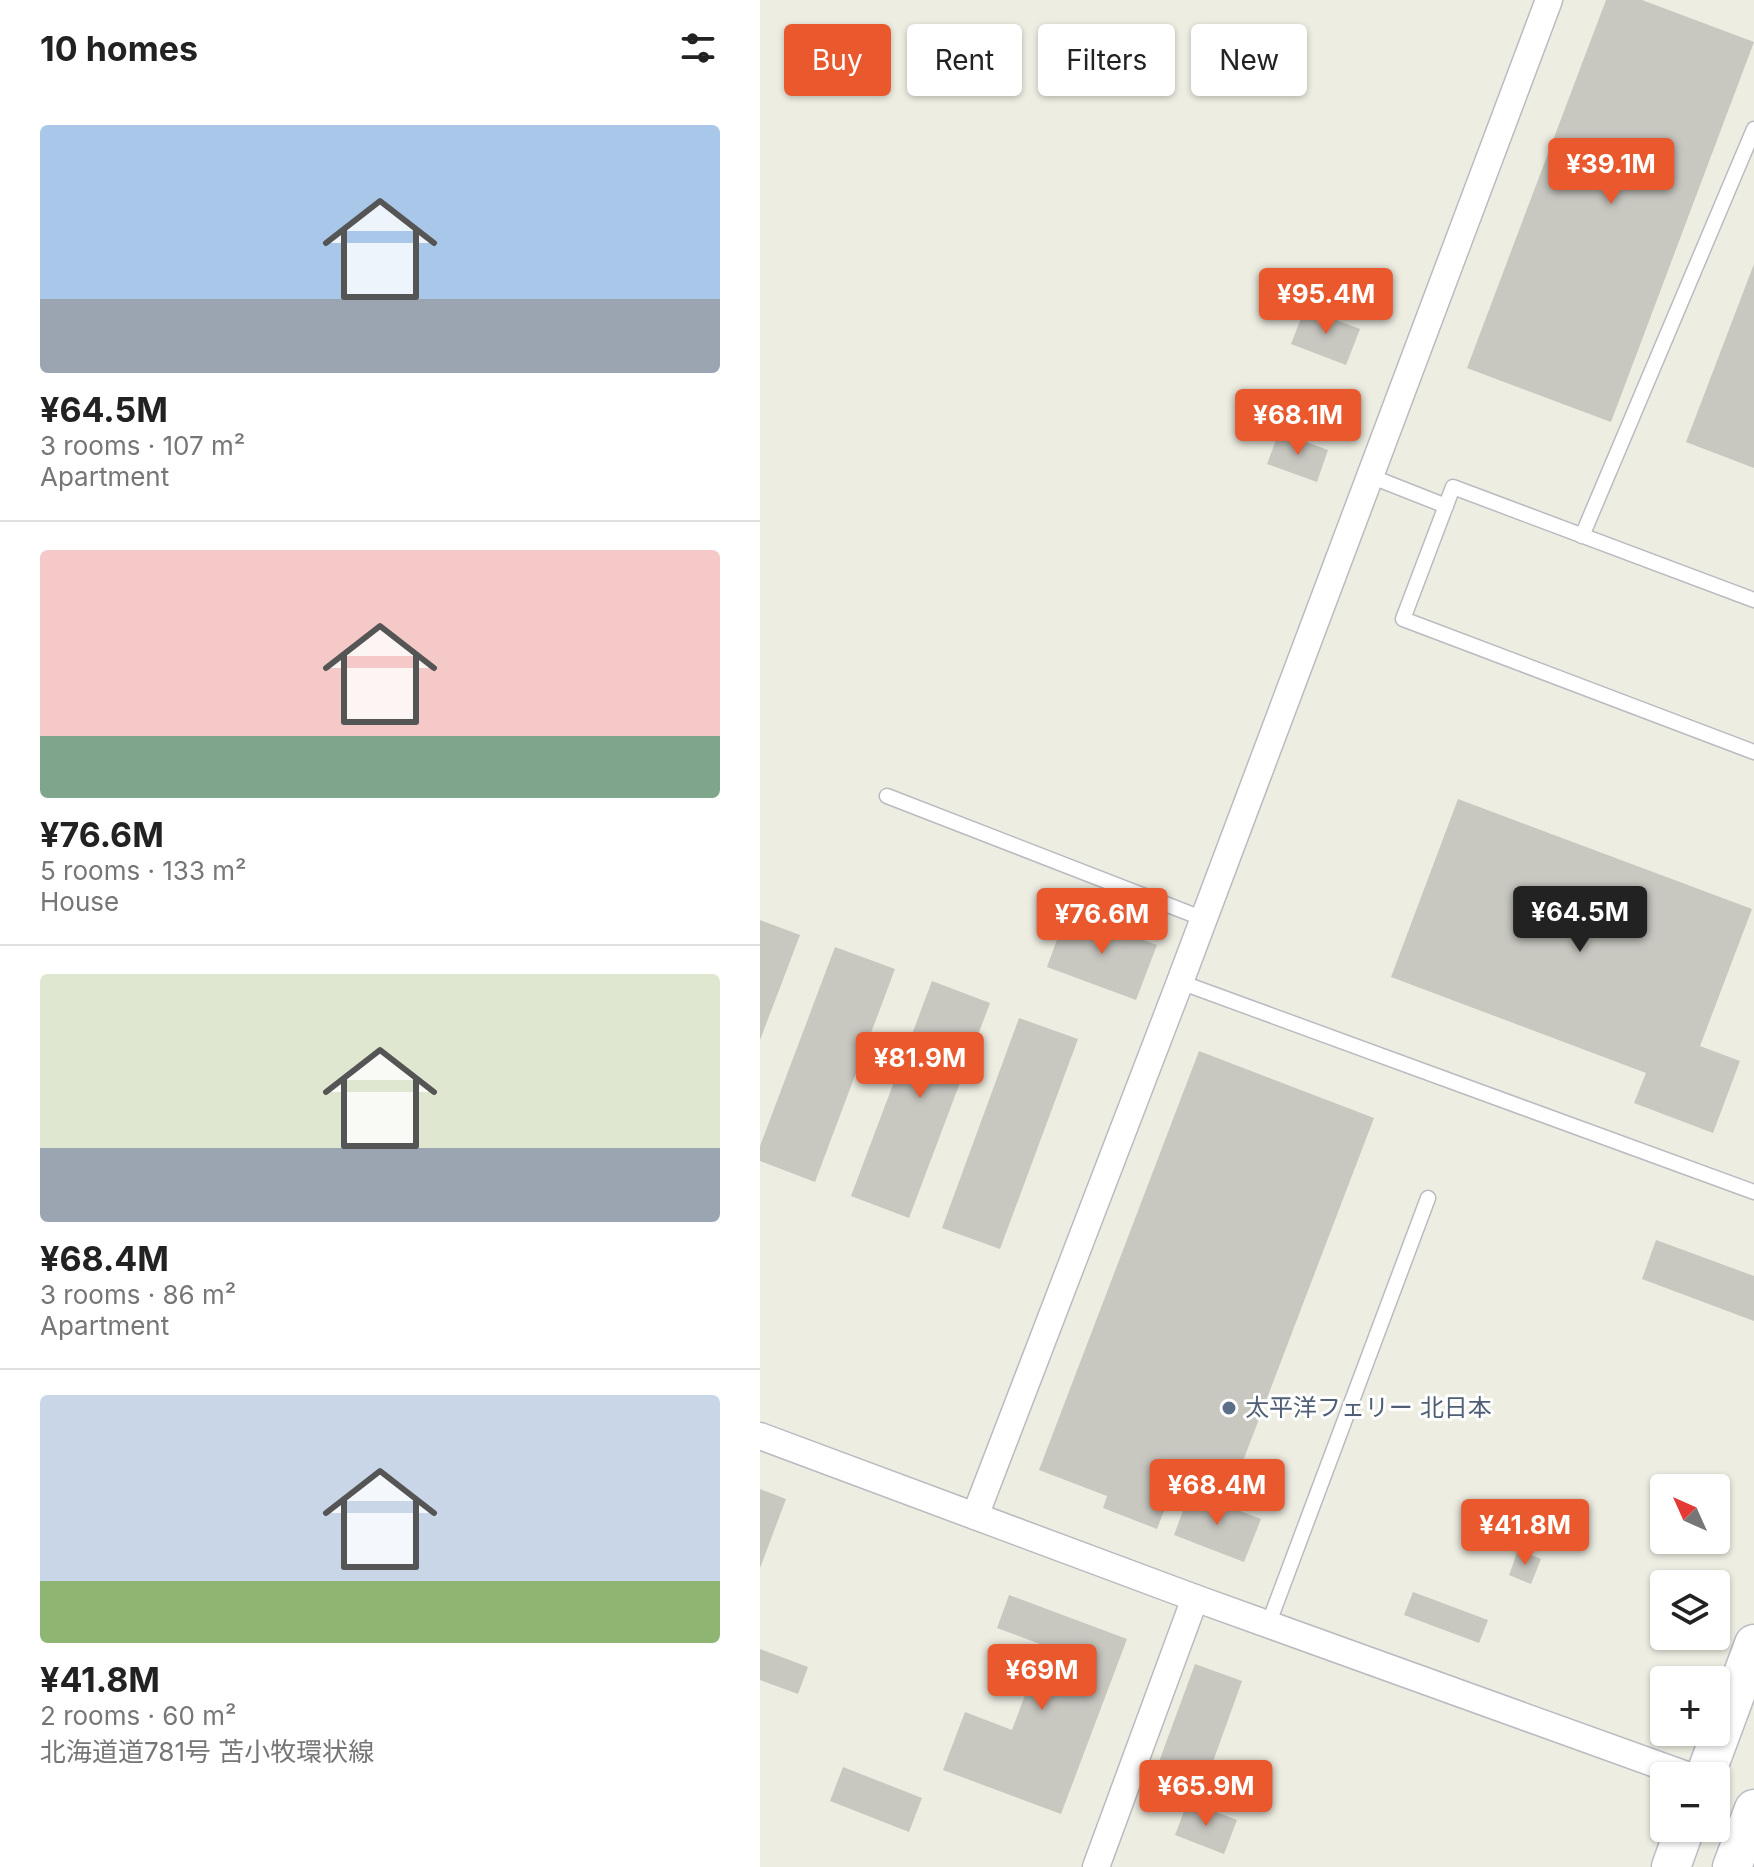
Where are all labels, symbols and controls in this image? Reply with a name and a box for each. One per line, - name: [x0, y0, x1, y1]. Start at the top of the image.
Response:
- chip: Buy: [784, 24, 891, 96]
- chip: Rent: [907, 24, 1022, 96]
- chip: Filters: [1038, 24, 1175, 96]
- chip: New: [1191, 24, 1307, 96]
- icon: filters: [676, 26, 720, 70]
- text: 10 homes: [40, 28, 198, 69]
- pin: ¥39.1M: [1546, 138, 1676, 206]
- text: ¥39.1M: [1566, 148, 1656, 179]
- icon: home: [308, 177, 452, 321]
- pin: ¥95.4M: [1261, 268, 1391, 336]
- text: ¥95.4M: [1277, 278, 1375, 309]
- text: ¥64.5M: [40, 389, 168, 430]
- pin: ¥68.1M: [1233, 389, 1363, 457]
- text: ¥68.1M: [1253, 399, 1343, 430]
- text: 3 rooms · 107 m²: [40, 430, 245, 461]
- text: Apartment: [40, 461, 169, 492]
- icon: home: [308, 602, 452, 746]
- text: ¥76.6M: [40, 814, 164, 855]
- text: 5 rooms · 133 m²: [40, 855, 247, 886]
- text: House: [40, 886, 119, 917]
- pin: ¥64.5M: [1515, 886, 1645, 954]
- pin: ¥76.6M: [1037, 888, 1167, 956]
- text: ¥64.5M: [1531, 896, 1629, 927]
- text: ¥76.6M: [1055, 898, 1149, 929]
- icon: home: [308, 1026, 452, 1170]
- pin: ¥81.9M: [855, 1032, 985, 1100]
- text: ¥81.9M: [874, 1042, 966, 1073]
- text: ¥68.4M: [40, 1238, 169, 1279]
- text: 3 rooms · 86 m²: [40, 1279, 236, 1310]
- text: Apartment: [40, 1310, 169, 1341]
- place label: 太平洋フェリー 北日本: [1245, 1393, 1492, 1422]
- marker: 太平洋フェリー 北日本: [1220, 1399, 1238, 1417]
- icon: home: [308, 1447, 452, 1591]
- pin: ¥68.4M: [1152, 1459, 1282, 1527]
- text: ¥68.4M: [1168, 1469, 1266, 1500]
- north arrow: [1650, 1474, 1730, 1554]
- map controls: [1650, 1474, 1730, 1842]
- pin: ¥41.8M: [1460, 1499, 1590, 1567]
- text: ¥41.8M: [1479, 1509, 1571, 1540]
- button: layers: [1650, 1570, 1730, 1650]
- pin: ¥69M: [995, 1644, 1089, 1712]
- text: ¥69M: [1006, 1654, 1078, 1685]
- text: ¥41.8M: [40, 1659, 160, 1700]
- button: +: [1650, 1666, 1730, 1746]
- text: 2 rooms · 60 m²: [40, 1700, 236, 1731]
- text: 北海道道781号 苫小牧環状線: [40, 1736, 374, 1767]
- pin: ¥65.9M: [1141, 1760, 1271, 1828]
- button: −: [1650, 1762, 1730, 1842]
- text: ¥65.9M: [1157, 1770, 1255, 1801]

